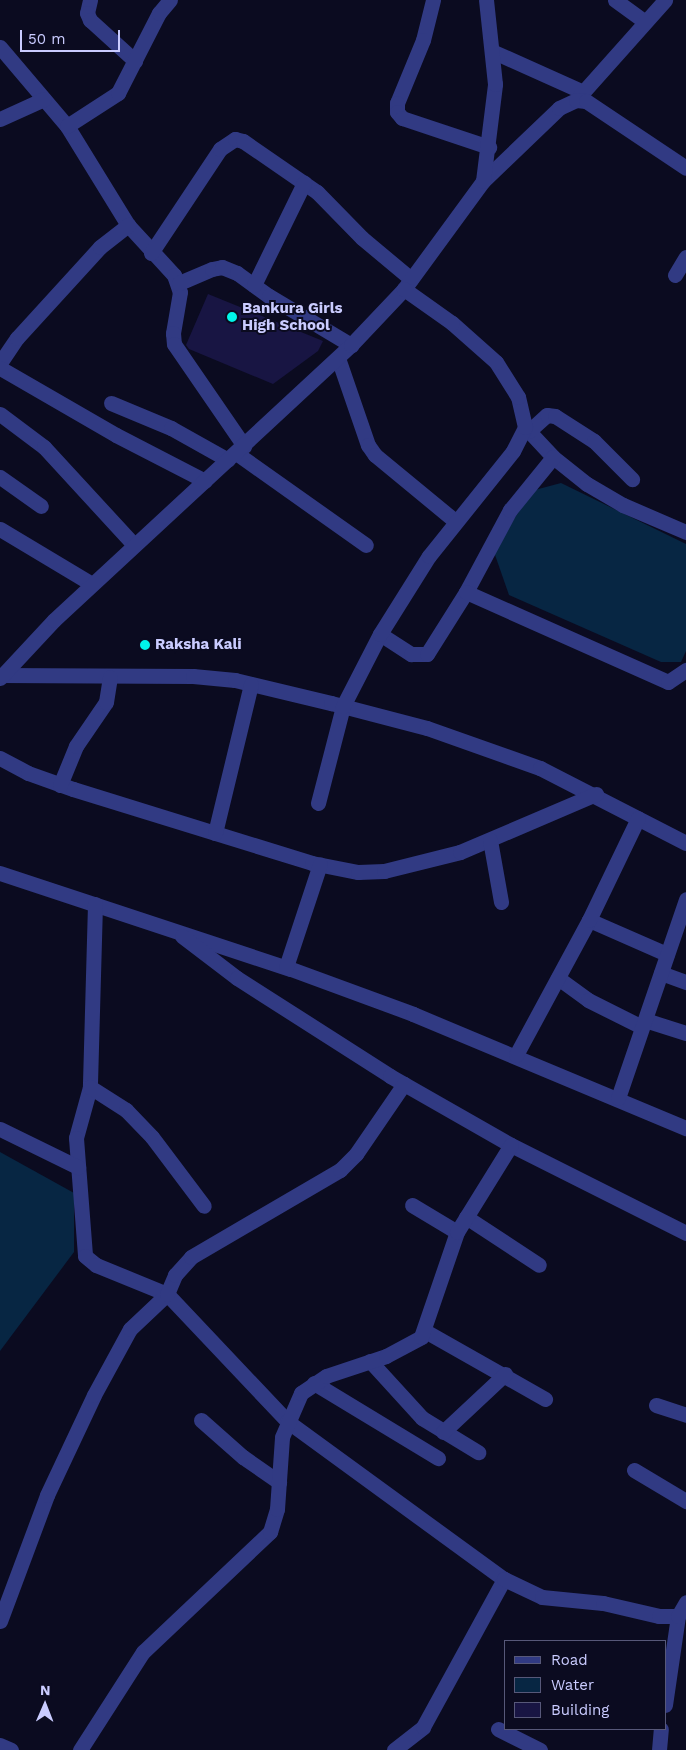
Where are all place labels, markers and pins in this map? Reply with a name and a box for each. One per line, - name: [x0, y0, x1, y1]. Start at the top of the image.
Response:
- place label: Bankura Girls High School: [242, 299, 343, 334]
- marker: Bankura Girls High School: [226, 311, 238, 323]
- place label: Raksha Kali: [155, 636, 242, 654]
- marker: Raksha Kali: [139, 639, 151, 651]

